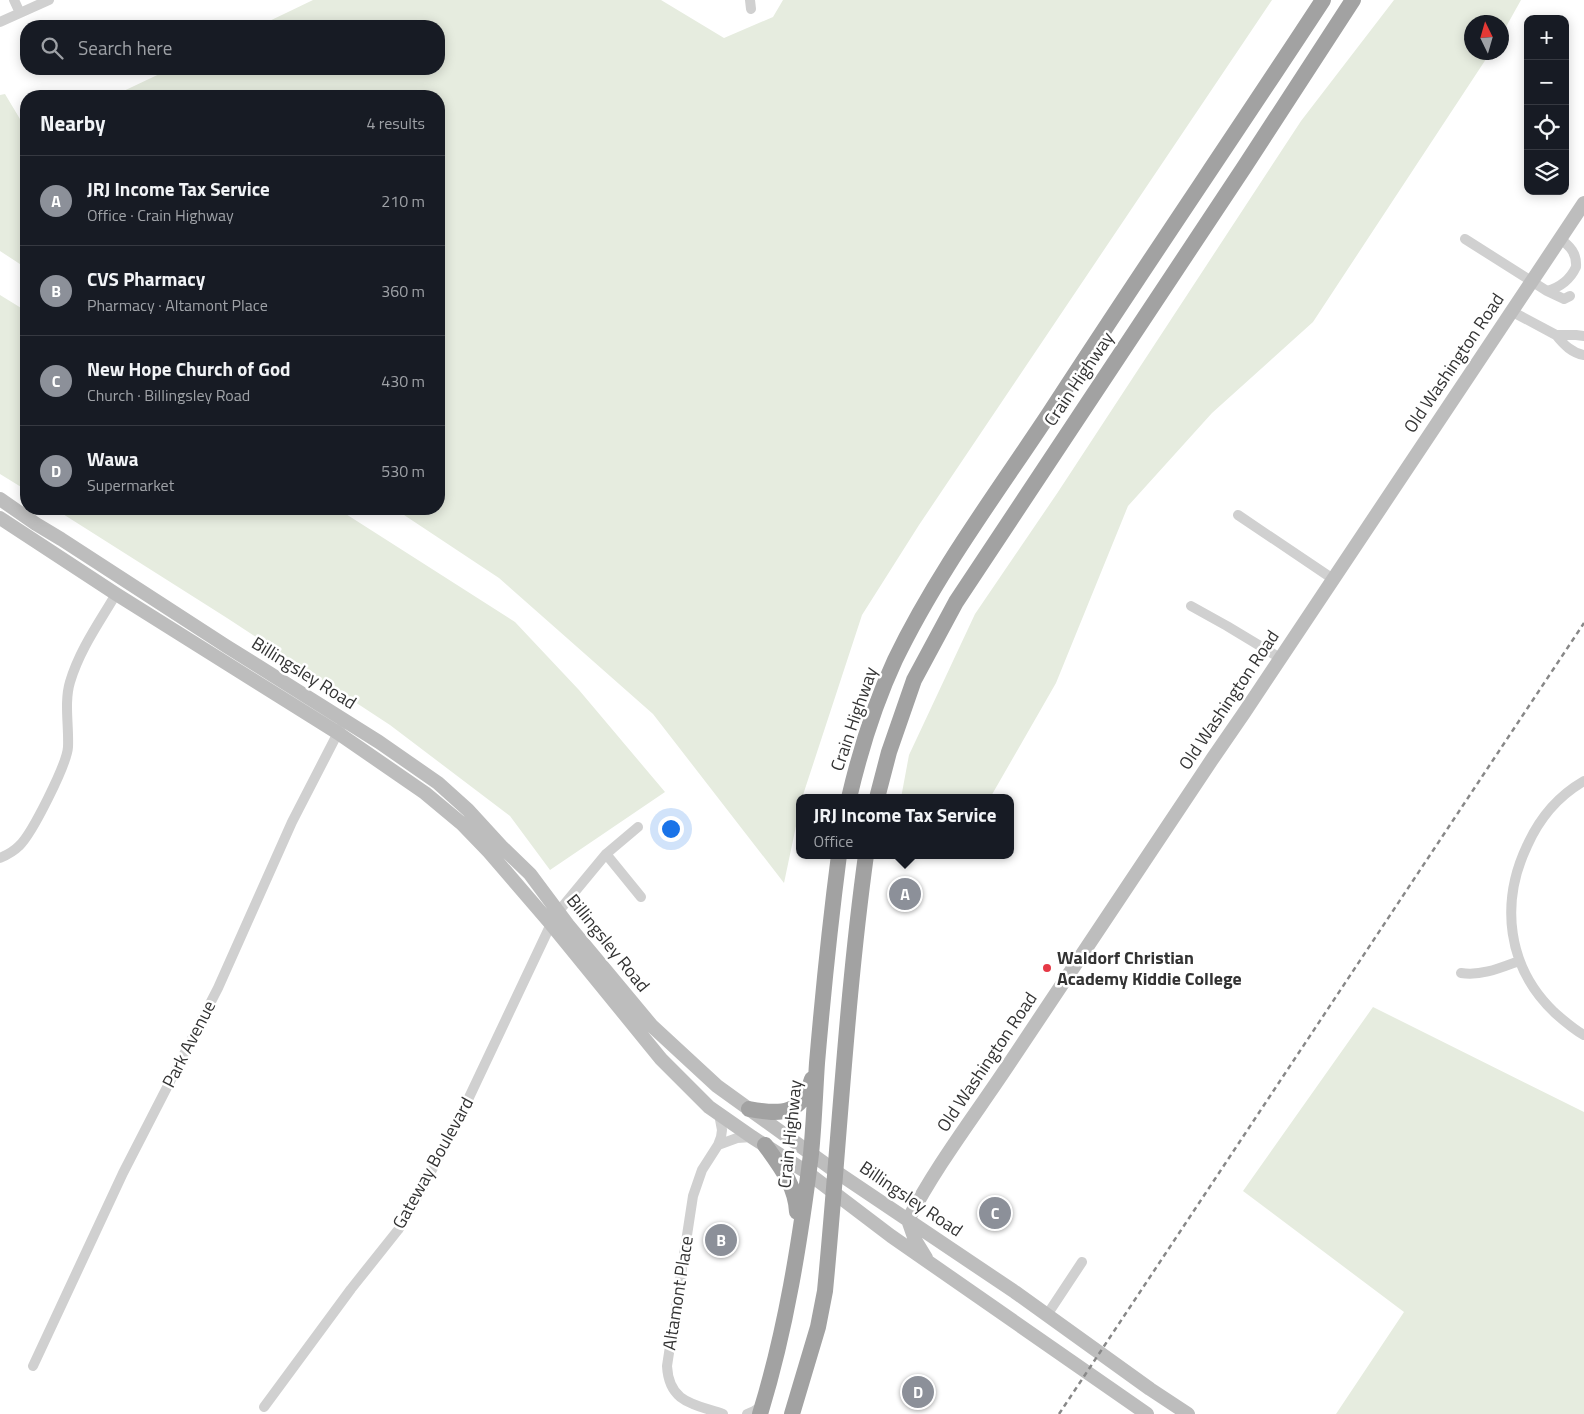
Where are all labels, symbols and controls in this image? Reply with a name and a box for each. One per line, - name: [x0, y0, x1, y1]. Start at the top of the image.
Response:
- north arrow: [1464, 15, 1509, 60]
- map controls: [1524, 15, 1569, 195]
- button: +: [1524, 15, 1569, 60]
- search box: [20, 20, 445, 75]
- text: Search here: [78, 33, 172, 62]
- icon: search: [38, 34, 66, 62]
- button: −: [1524, 60, 1569, 105]
- button: locate: [1524, 105, 1569, 150]
- text: Nearby: [40, 107, 105, 139]
- text: 4 results: [366, 111, 425, 135]
- button: layers: [1524, 150, 1569, 195]
- text: JRJ Income Tax Service: [87, 174, 270, 203]
- text: A: [51, 189, 61, 213]
- text: 210 m: [381, 189, 425, 213]
- text: Office · Crain Highway: [87, 203, 234, 227]
- text: CVS Pharmacy: [87, 264, 205, 293]
- text: B: [51, 279, 61, 303]
- text: 360 m: [381, 279, 425, 303]
- street label: Old Washington Road: [1397, 287, 1511, 438]
- text: Pharmacy · Altamont Place: [87, 293, 268, 317]
- street label: Crain Highway: [1037, 326, 1120, 431]
- text: New Hope Church of God: [87, 354, 290, 383]
- text: C: [52, 369, 60, 393]
- text: 430 m: [381, 369, 425, 393]
- text: Church · Billingsley Road: [87, 383, 250, 407]
- text: Wawa: [87, 444, 138, 473]
- text: D: [51, 459, 61, 483]
- text: 530 m: [381, 459, 425, 483]
- text: Supermarket: [87, 473, 174, 497]
- street label: Old Washington Road: [1172, 624, 1286, 775]
- street label: Billingsley Road: [247, 630, 362, 716]
- street label: Crain Highway: [823, 663, 884, 775]
- popup: [796, 794, 1014, 859]
- text: JRJ Income Tax Service: [814, 800, 996, 829]
- your location: [658, 816, 684, 842]
- text: Office: [814, 829, 853, 853]
- pin: A: [889, 875, 921, 913]
- street label: Billingsley Road: [560, 888, 656, 998]
- place label: Waldorf Christian Academy Kiddie College: [1057, 944, 1242, 992]
- marker: Waldorf Christian Academy Kiddie College: [1041, 962, 1053, 974]
- street label: Old Washington Road: [930, 986, 1044, 1137]
- street label: Park Avenue: [155, 995, 222, 1092]
- street label: Crain Highway: [770, 1078, 809, 1189]
- street label: Gateway Boulevard: [385, 1092, 480, 1234]
- street label: Billingsley Road: [854, 1154, 968, 1243]
- pin: C: [979, 1194, 1011, 1232]
- pin: B: [705, 1221, 737, 1259]
- street label: Altamont Place: [655, 1234, 700, 1352]
- pin: D: [902, 1373, 934, 1411]

